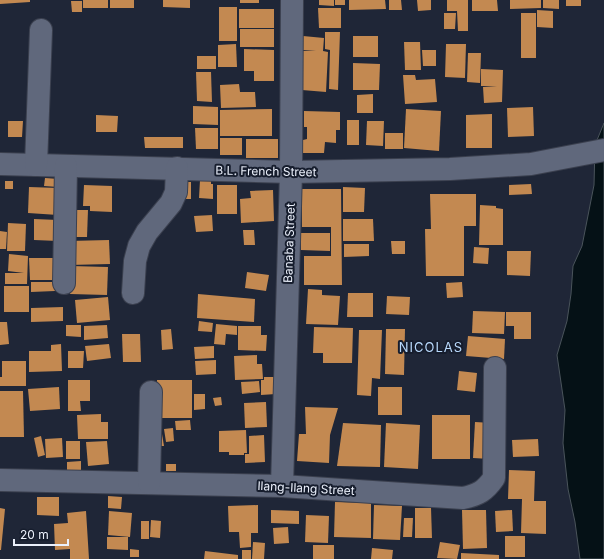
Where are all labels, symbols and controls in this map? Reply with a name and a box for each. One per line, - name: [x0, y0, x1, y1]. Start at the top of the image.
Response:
- street label: B.L. French Street: [215, 163, 317, 179]
- street label: Banaba Street: [280, 203, 298, 283]
- district label: NICOLAS: [399, 339, 463, 355]
- street label: Ilang-Ilang Street: [257, 478, 355, 498]
- scale bar: [14, 521, 68, 547]
- text: 20 m: [20, 527, 49, 542]

